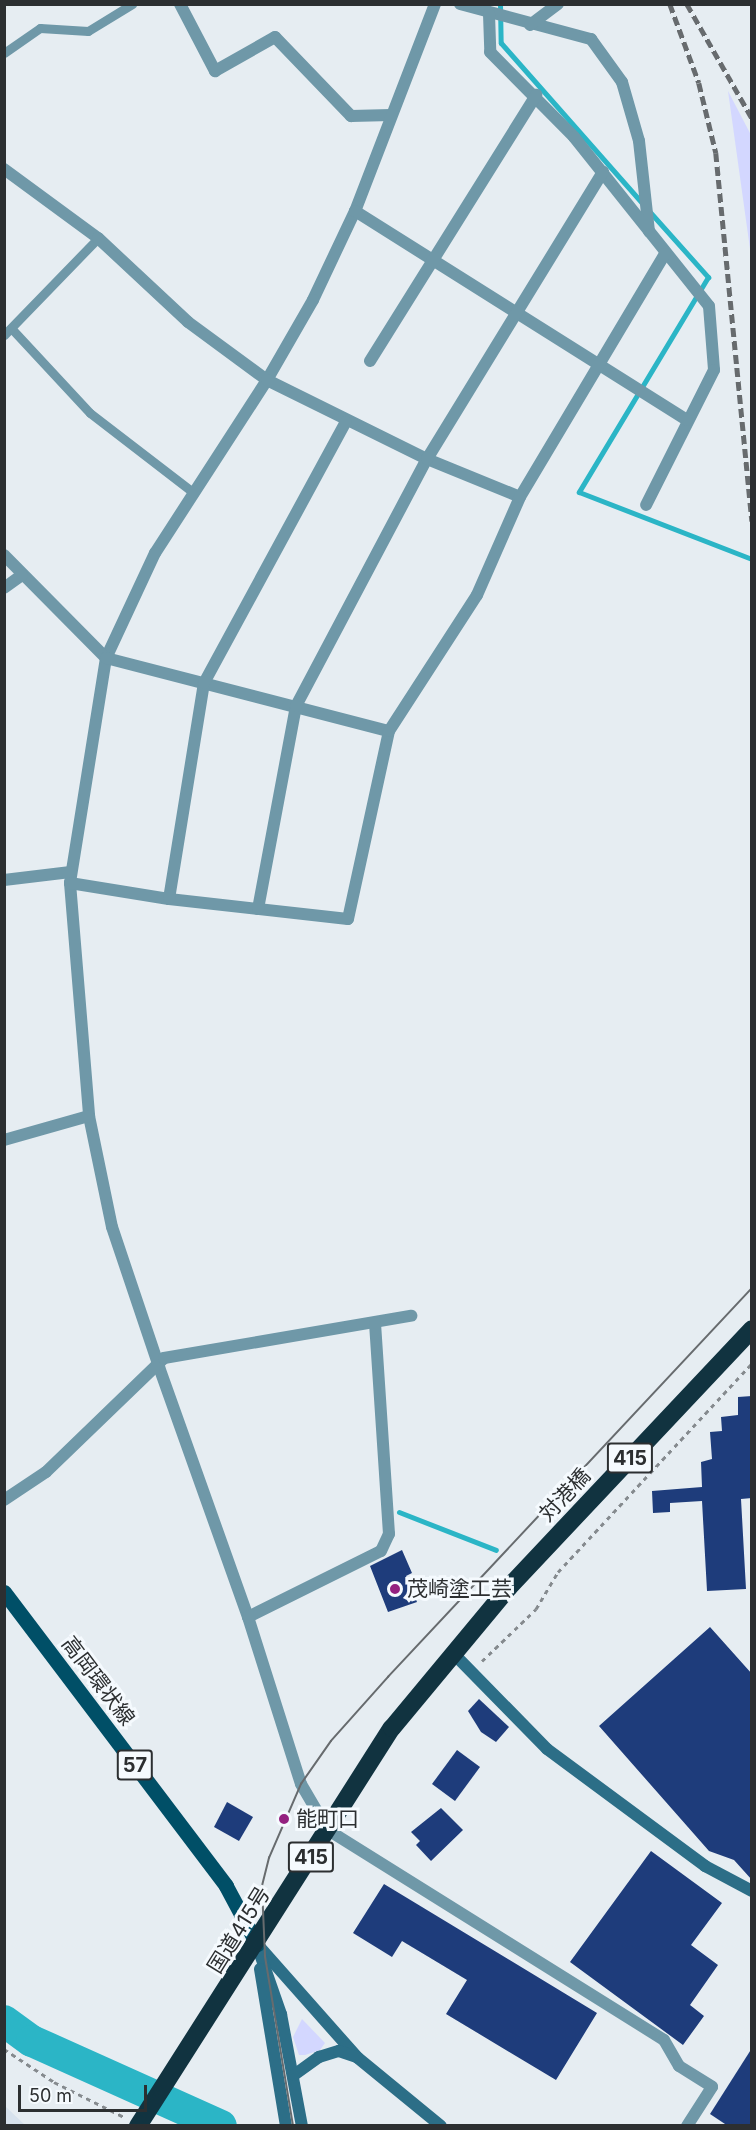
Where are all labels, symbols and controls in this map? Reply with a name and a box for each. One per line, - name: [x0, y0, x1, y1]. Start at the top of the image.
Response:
- road number: 415: [606, 1441, 654, 1475]
- street label: 対港橋: [534, 1463, 596, 1527]
- place label: 茂崎塗工芸: [407, 1576, 512, 1602]
- marker: 茂崎塗工芸: [388, 1582, 402, 1596]
- street label: 高岡環状線: [56, 1631, 140, 1731]
- road number: 57: [116, 1748, 154, 1782]
- place label: 能町口: [296, 1806, 359, 1832]
- marker: 能町口: [277, 1812, 291, 1826]
- road number: 415: [287, 1840, 335, 1874]
- street label: 国道415号: [202, 1882, 276, 1978]
- scale bar: [21, 2073, 150, 2111]
- text: 50 m: [29, 2085, 72, 2106]

